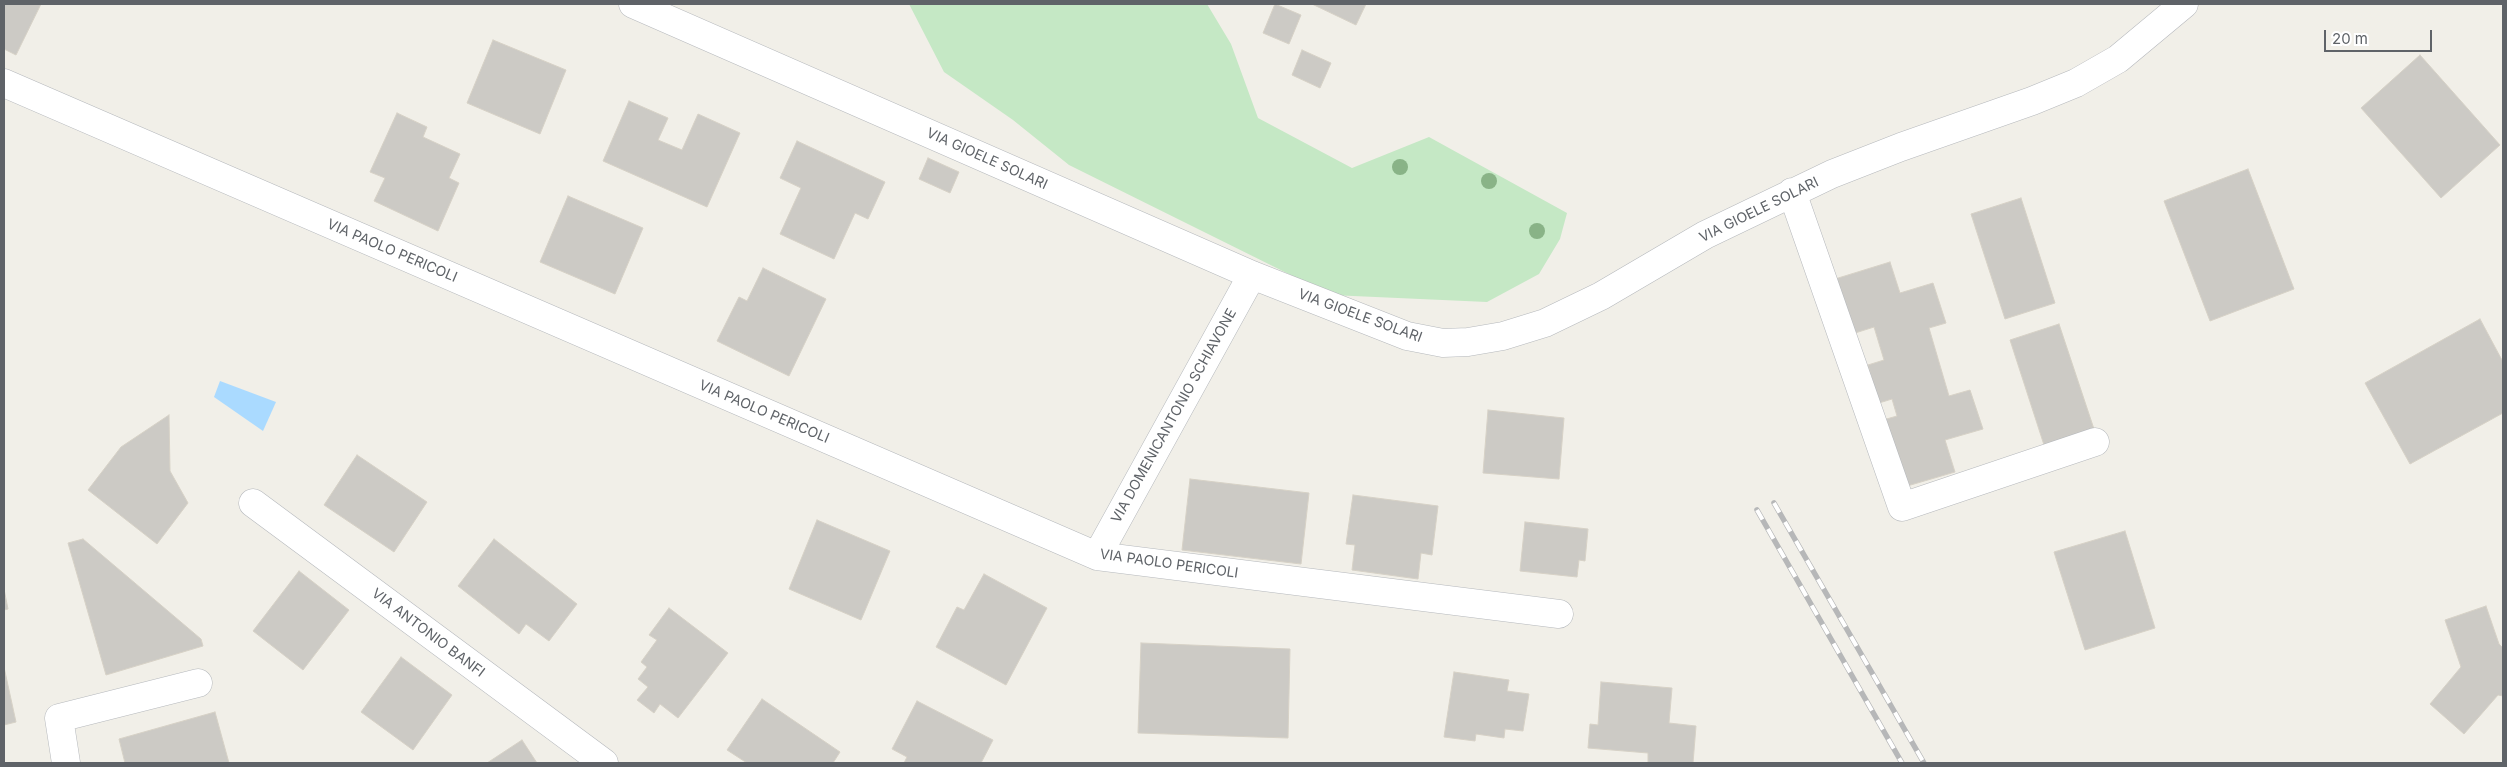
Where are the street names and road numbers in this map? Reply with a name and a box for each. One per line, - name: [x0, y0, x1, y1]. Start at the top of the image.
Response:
- street label: VIA GIOELE SOLARI: [924, 125, 1050, 193]
- street label: VIA GIOELE SOLARI: [1697, 174, 1821, 246]
- street label: VIA PAOLO PERICOLI: [324, 216, 460, 286]
- street label: VIA GIOELE SOLARI: [1296, 286, 1424, 346]
- street label: VIA DOMENICANTONIO SCHIAVONE: [1108, 306, 1240, 526]
- street label: VIA PAOLO PERICOLI: [696, 377, 832, 447]
- street label: VIA PAOLO PERICOLI: [1099, 546, 1239, 582]
- street label: VIA ANTONIO BANFI: [368, 585, 488, 681]

